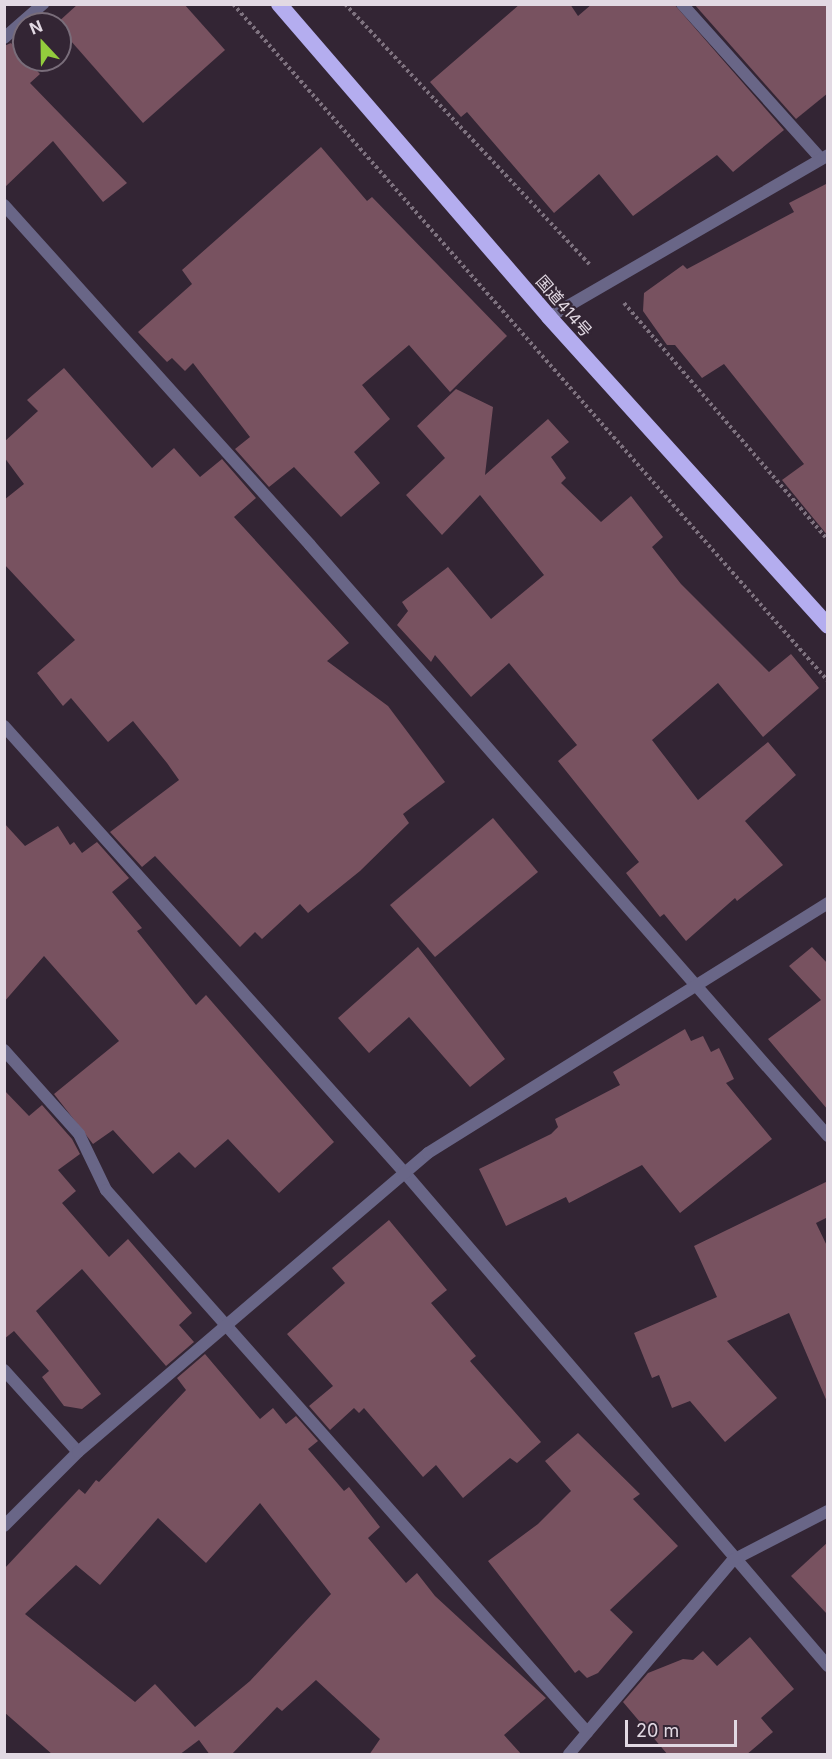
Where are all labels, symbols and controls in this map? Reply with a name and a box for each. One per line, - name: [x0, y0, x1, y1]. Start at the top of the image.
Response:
- north arrow: [12, 12, 72, 72]
- text: N: [27, 16, 45, 39]
- street label: 国道414号: [532, 271, 596, 341]
- scale bar: [628, 1708, 740, 1746]
- text: 20 m: [636, 1720, 679, 1741]

